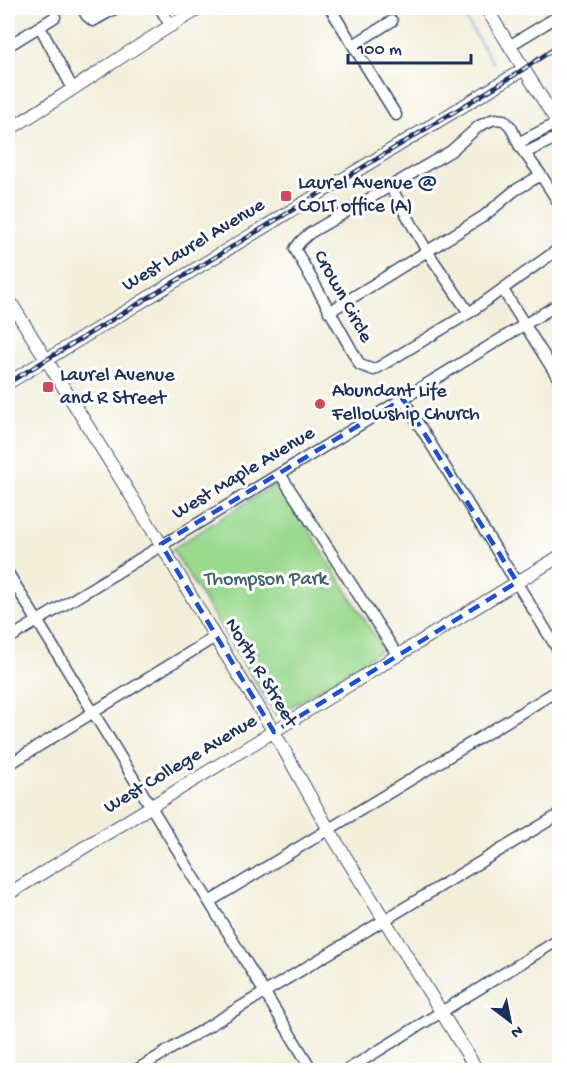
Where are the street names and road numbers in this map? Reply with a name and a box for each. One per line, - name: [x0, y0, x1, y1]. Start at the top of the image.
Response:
- street label: West Laurel Avenue: [119, 194, 270, 298]
- street label: Crown Circle: [307, 247, 377, 348]
- street label: West Maple Avenue: [169, 422, 320, 526]
- street label: North R Street: [219, 614, 302, 733]
- street label: West College Avenue: [100, 710, 262, 820]

